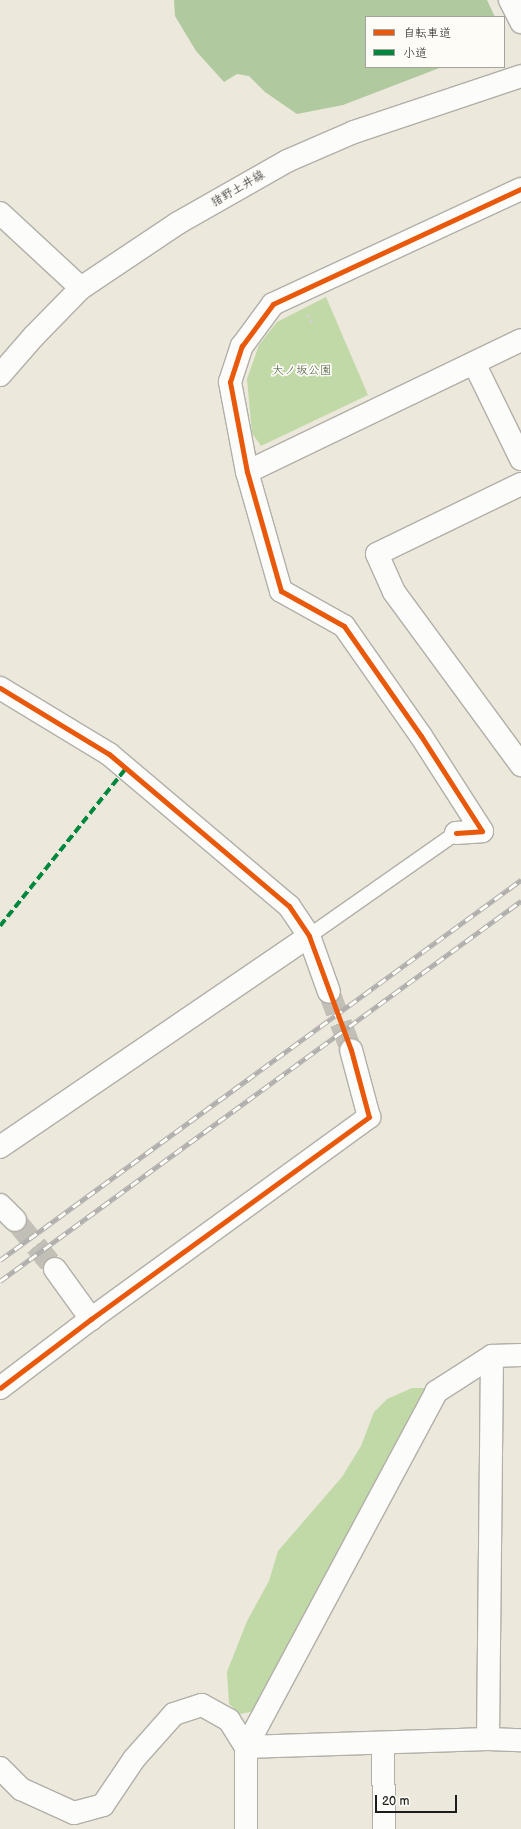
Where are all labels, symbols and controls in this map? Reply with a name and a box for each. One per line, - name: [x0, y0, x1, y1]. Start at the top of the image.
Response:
- legend: [365, 16, 505, 68]
- text: 自転車道: [403, 26, 451, 41]
- text: 小道: [403, 46, 427, 61]
- street label: 猪野土井線: [208, 168, 268, 210]
- park label: 大ノ坂公園: [272, 364, 332, 378]
- scale bar: [377, 1787, 459, 1813]
- text: 20 m: [382, 1794, 409, 1809]

